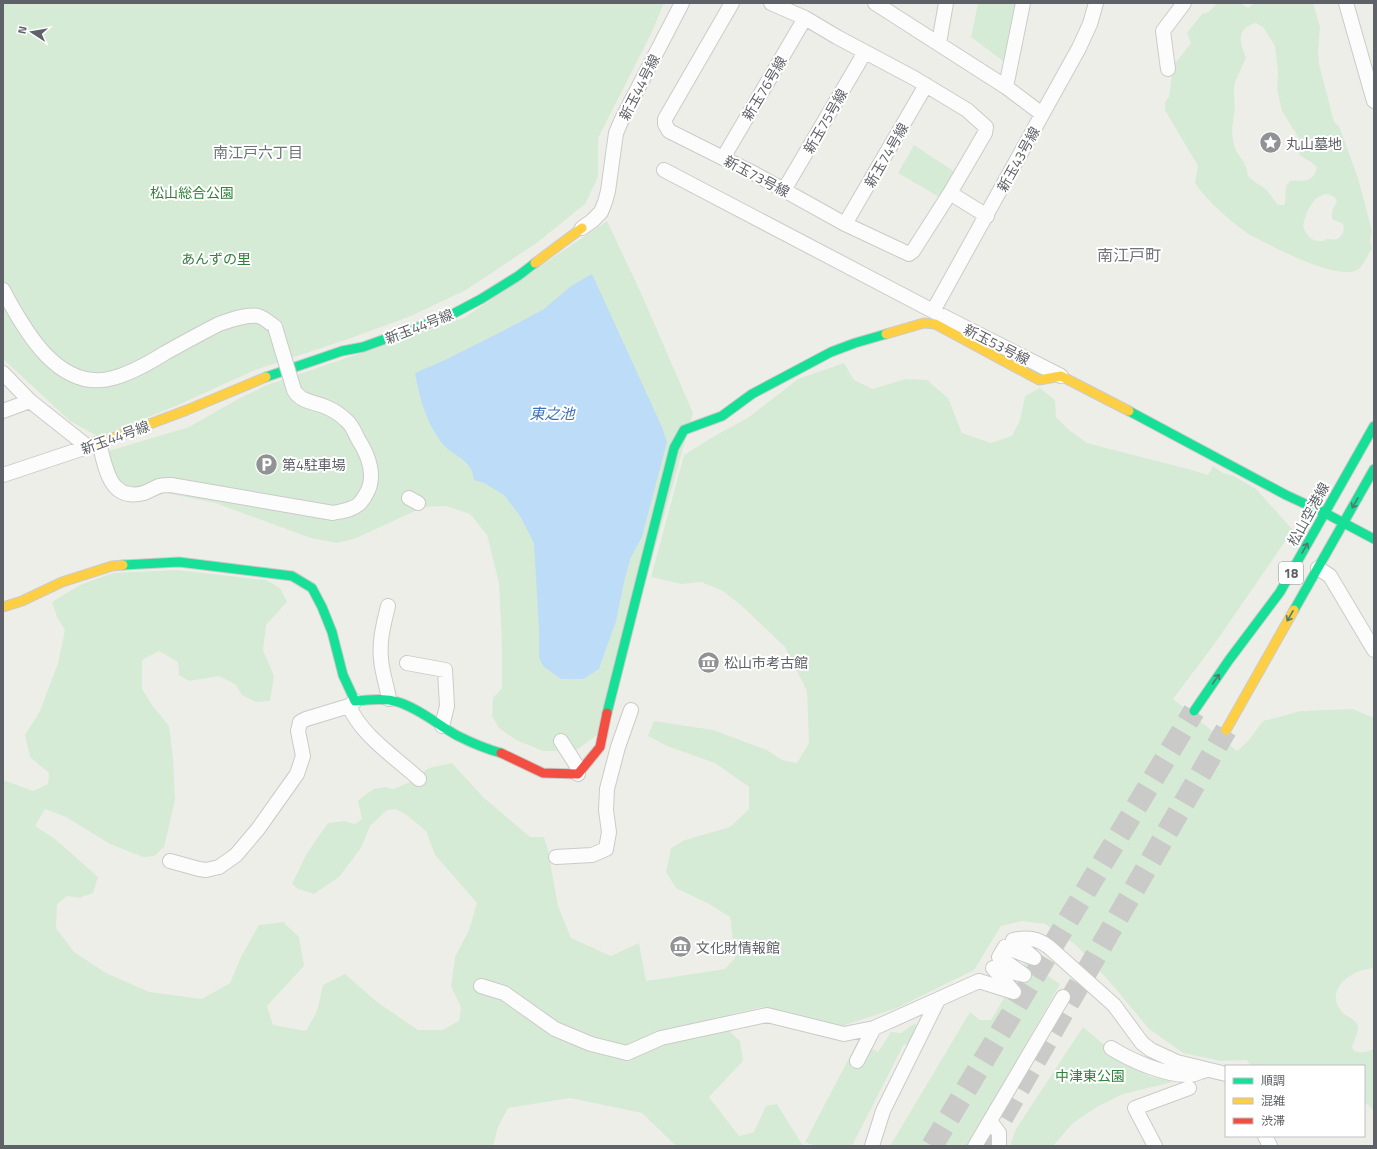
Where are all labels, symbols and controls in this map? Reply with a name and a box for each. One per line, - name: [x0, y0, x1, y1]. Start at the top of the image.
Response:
- north arrow: [12, 12, 52, 52]
- text: N: [14, 25, 31, 35]
- street label: 新玉44号線: [613, 50, 665, 124]
- street label: 新玉76号線: [737, 52, 791, 124]
- street label: 新玉75号線: [798, 85, 852, 157]
- street label: 新玉74号線: [859, 119, 913, 191]
- street label: 新玉43号線: [991, 123, 1045, 195]
- place icon: 丸山墓地: [1258, 130, 1284, 156]
- place label: 丸山墓地: [1286, 133, 1342, 154]
- district label: 南江戸六丁目: [213, 141, 303, 164]
- street label: 新玉73号線: [720, 150, 794, 202]
- park label: 松山総合公園: [150, 182, 234, 203]
- district label: 南江戸町: [1097, 243, 1161, 267]
- park label: あんずの里: [181, 248, 251, 269]
- street label: 新玉44号線: [382, 303, 456, 349]
- street label: 新玉53号線: [960, 318, 1034, 370]
- water label: 東之池: [529, 402, 576, 425]
- street label: 新玉44号線: [78, 415, 152, 459]
- parking icon: 第4駐車場: [253, 451, 279, 477]
- place label: 第4駐車場: [282, 454, 346, 475]
- street label: 松山空港線: [1282, 478, 1334, 550]
- one-way arrow: [1350, 497, 1358, 509]
- one-way arrow: [1301, 542, 1309, 554]
- road number: 18: [1279, 562, 1303, 584]
- one-way arrow: [1286, 610, 1294, 622]
- museum icon: 松山市考古館: [695, 649, 721, 675]
- place label: 松山市考古館: [724, 652, 808, 673]
- one-way arrow: [1212, 673, 1220, 684]
- museum icon: 文化財情報館: [667, 934, 693, 960]
- place label: 文化財情報館: [696, 937, 780, 958]
- park label: 中津東公園: [1055, 1065, 1125, 1086]
- legend: [1225, 1065, 1365, 1137]
- text: 順調: [1261, 1071, 1285, 1090]
- text: 混雑: [1261, 1091, 1285, 1110]
- text: 渋滞: [1261, 1111, 1285, 1130]

